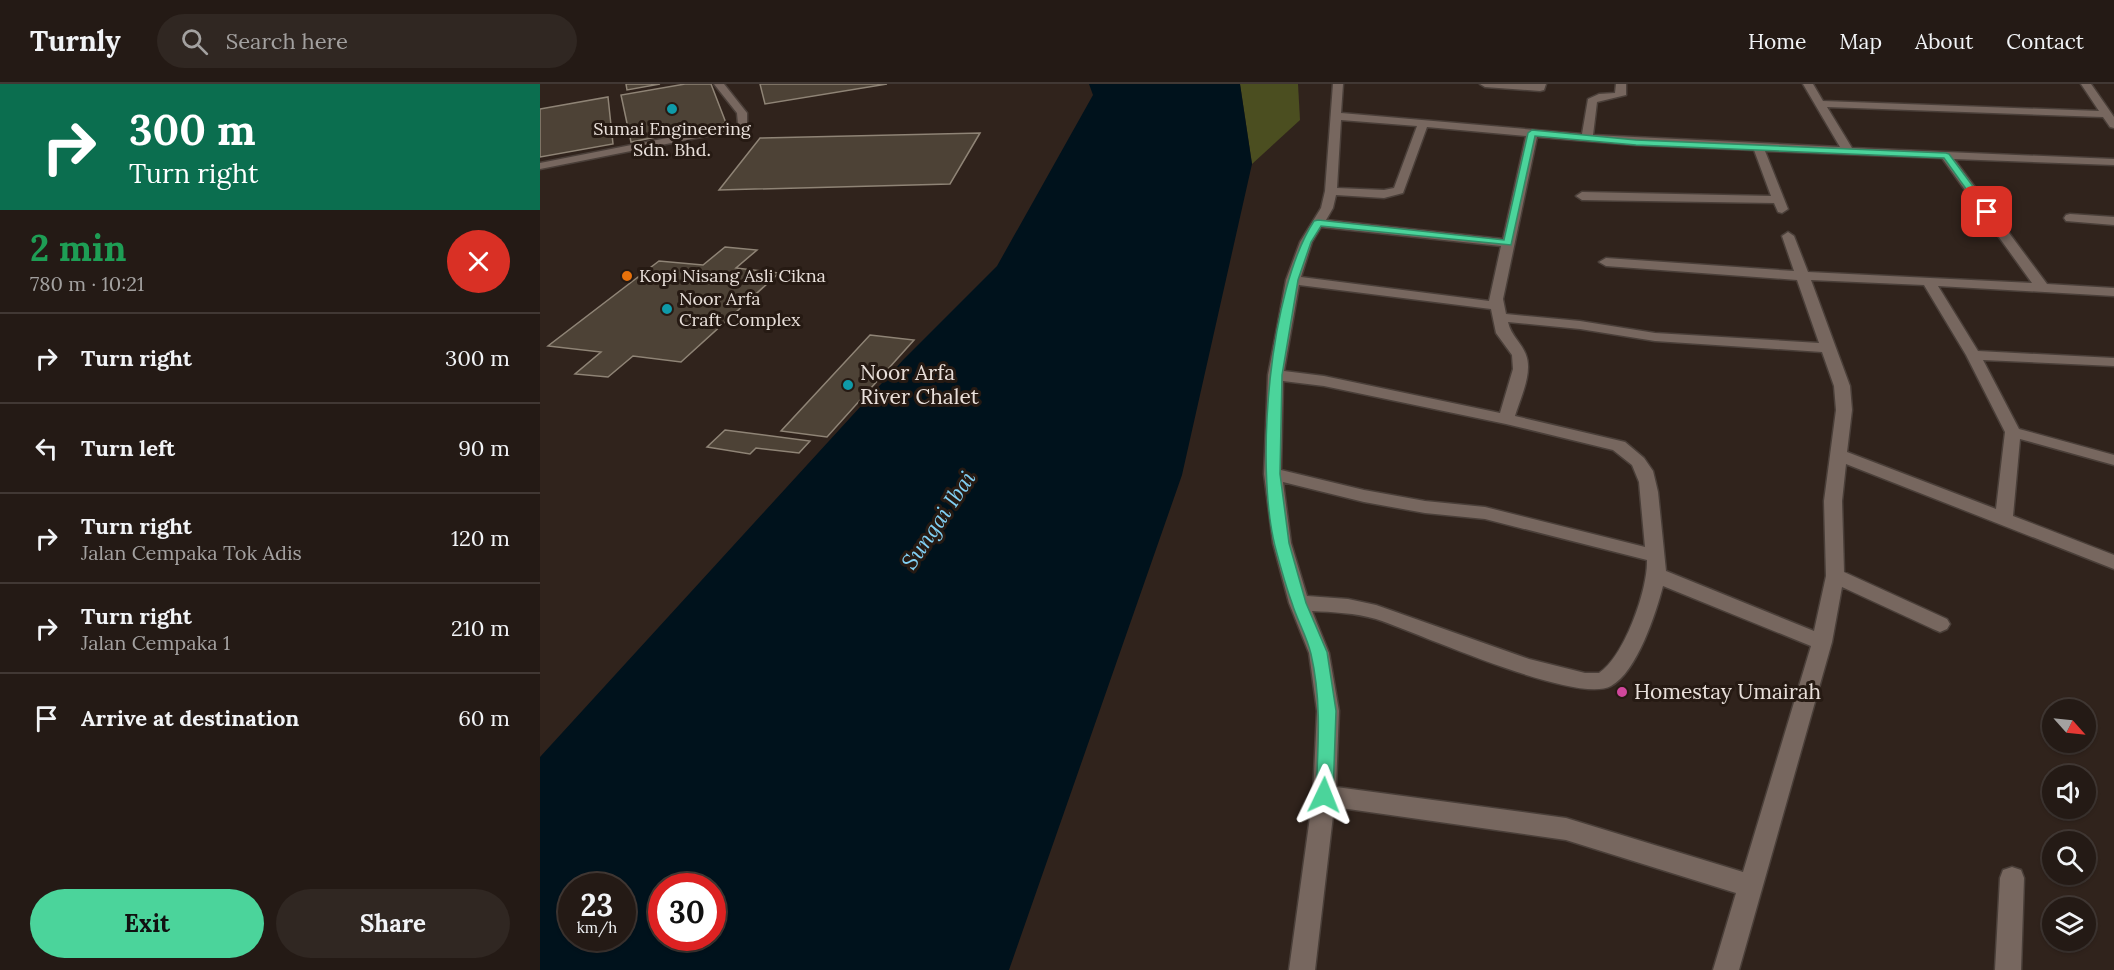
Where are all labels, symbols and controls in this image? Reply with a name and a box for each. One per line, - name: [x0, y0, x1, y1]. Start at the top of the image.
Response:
- search box: [157, 14, 577, 68]
- text: Turnly: [30, 23, 121, 59]
- icon: search: [178, 25, 211, 58]
- text: Search here: [226, 27, 348, 55]
- text: Home: [1748, 28, 1806, 55]
- text: Map: [1839, 28, 1882, 55]
- text: About: [1915, 28, 1973, 55]
- text: Contact: [2006, 28, 2084, 55]
- marker: Sumai Engineering Sdn. Bhd.: [665, 102, 679, 116]
- text: 300 m: [129, 103, 256, 157]
- icon: right: [30, 108, 108, 186]
- place label: Sumai Engineering Sdn. Bhd.: [593, 117, 752, 161]
- text: Turn right: [129, 156, 258, 190]
- pin: [1961, 186, 2012, 237]
- icon: arrive: [1970, 195, 2003, 228]
- text: 2 min: [30, 225, 127, 271]
- button: close: [447, 230, 510, 293]
- place label: Kopi Nisang Asli Cikna: [639, 264, 826, 287]
- marker: Kopi Nisang Asli Cikna: [620, 269, 634, 283]
- text: 780 m · 10:21: [30, 271, 144, 296]
- place label: Noor Arfa Craft Complex: [679, 287, 801, 331]
- marker: Noor Arfa Craft Complex: [660, 302, 674, 316]
- icon: right: [30, 342, 63, 375]
- text: Turn right: [81, 344, 192, 372]
- text: 300 m: [445, 344, 510, 372]
- place label: Noor Arfa River Chalet: [860, 359, 980, 410]
- marker: Noor Arfa River Chalet: [841, 378, 855, 392]
- icon: left: [30, 432, 63, 465]
- text: Turn left: [81, 434, 175, 462]
- text: 90 m: [458, 434, 510, 462]
- water label: Sungai Ibai: [895, 465, 981, 575]
- text: Turn right: [81, 512, 192, 540]
- icon: right: [30, 522, 63, 555]
- text: 120 m: [451, 524, 510, 552]
- text: Jalan Cempaka Tok Adis: [81, 540, 302, 565]
- text: Turn right: [81, 602, 192, 630]
- icon: right: [30, 612, 63, 645]
- text: 210 m: [451, 614, 510, 642]
- text: Jalan Cempaka 1: [81, 630, 230, 655]
- place label: Homestay Umairah: [1634, 678, 1821, 705]
- marker: Homestay Umairah: [1615, 685, 1629, 699]
- north arrow: [2042, 699, 2096, 753]
- map controls: [2042, 699, 2096, 951]
- icon: arrive: [30, 702, 63, 735]
- text: Arrive at destination: [81, 704, 299, 732]
- text: 60 m: [458, 704, 510, 732]
- position arrow: [1292, 763, 1356, 827]
- button: sound: [2042, 765, 2096, 819]
- button: search: [2042, 831, 2096, 885]
- speed limit sign: 30: [648, 873, 726, 951]
- text: 23: [581, 886, 613, 924]
- button: Exit: [30, 889, 264, 958]
- button: Share: [276, 889, 510, 958]
- button: layers: [2042, 897, 2096, 951]
- text: km/h: [577, 918, 617, 937]

